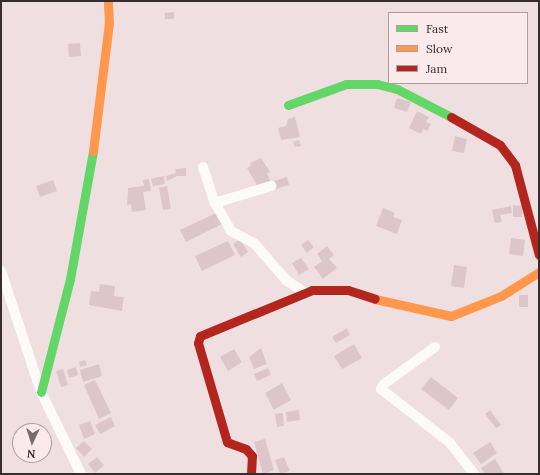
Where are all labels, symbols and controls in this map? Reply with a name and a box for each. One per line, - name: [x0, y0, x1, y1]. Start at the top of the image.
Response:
- legend: [388, 12, 528, 84]
- text: Fast: [426, 21, 449, 36]
- text: Slow: [426, 41, 453, 56]
- text: Jam: [426, 61, 447, 76]
- north arrow: [12, 423, 52, 463]
- text: N: [27, 447, 36, 461]

